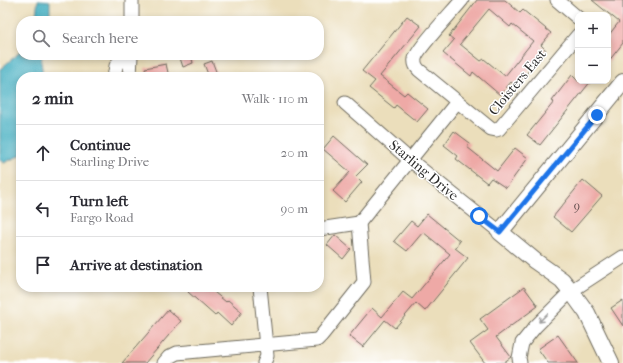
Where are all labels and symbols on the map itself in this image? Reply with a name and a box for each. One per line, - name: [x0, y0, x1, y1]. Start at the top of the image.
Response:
- street label: Cloisters East: [485, 46, 550, 119]
- route end: [588, 106, 606, 124]
- street label: Starling Drive: [386, 136, 462, 204]
- house number: 9: [574, 199, 580, 213]
- route start: [470, 207, 488, 225]
- one-way arrow: [539, 313, 548, 323]

